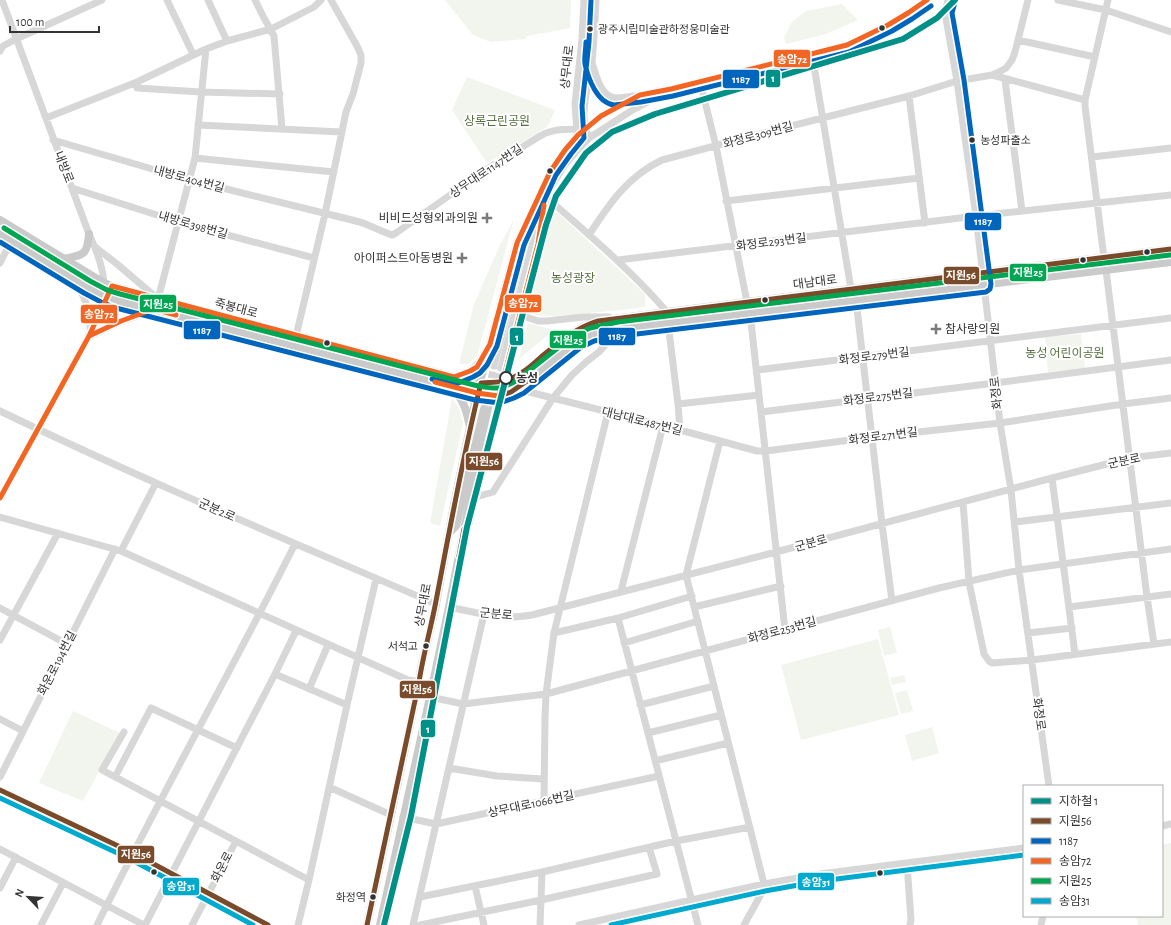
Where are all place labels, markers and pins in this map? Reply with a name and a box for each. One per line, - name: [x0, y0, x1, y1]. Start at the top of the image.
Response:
- unlabelled marker: [877, 23, 887, 33]
- marker: 광주시립미술관하정웅미술관: [585, 24, 595, 34]
- place label: 광주시립미술관하정웅미술관: [598, 24, 730, 35]
- marker: 농성파출소: [967, 135, 977, 145]
- place label: 농성파출소: [980, 135, 1031, 146]
- unlabelled marker: [545, 166, 555, 176]
- place label: 비비드성형외과의원: [379, 212, 478, 224]
- marker: 비비드성형외과의원: [481, 212, 493, 224]
- unlabelled marker: [1142, 247, 1152, 257]
- place label: 아이퍼스트아동병원: [354, 252, 453, 264]
- marker: 아이퍼스트아동병원: [456, 252, 468, 264]
- unlabelled marker: [1078, 255, 1088, 265]
- unlabelled marker: [760, 295, 770, 305]
- marker: 참사랑의원: [930, 323, 942, 335]
- place label: 참사랑의원: [945, 323, 1000, 335]
- unlabelled marker: [322, 338, 332, 348]
- marker: 농성: [499, 371, 513, 385]
- place label: 농성: [516, 372, 538, 384]
- place label: 서석고: [388, 641, 418, 652]
- marker: 서석고: [421, 641, 431, 651]
- unlabelled marker: [149, 867, 159, 877]
- unlabelled marker: [875, 868, 885, 878]
- place label: 화정역: [336, 892, 366, 903]
- marker: 화정역: [368, 892, 378, 902]

